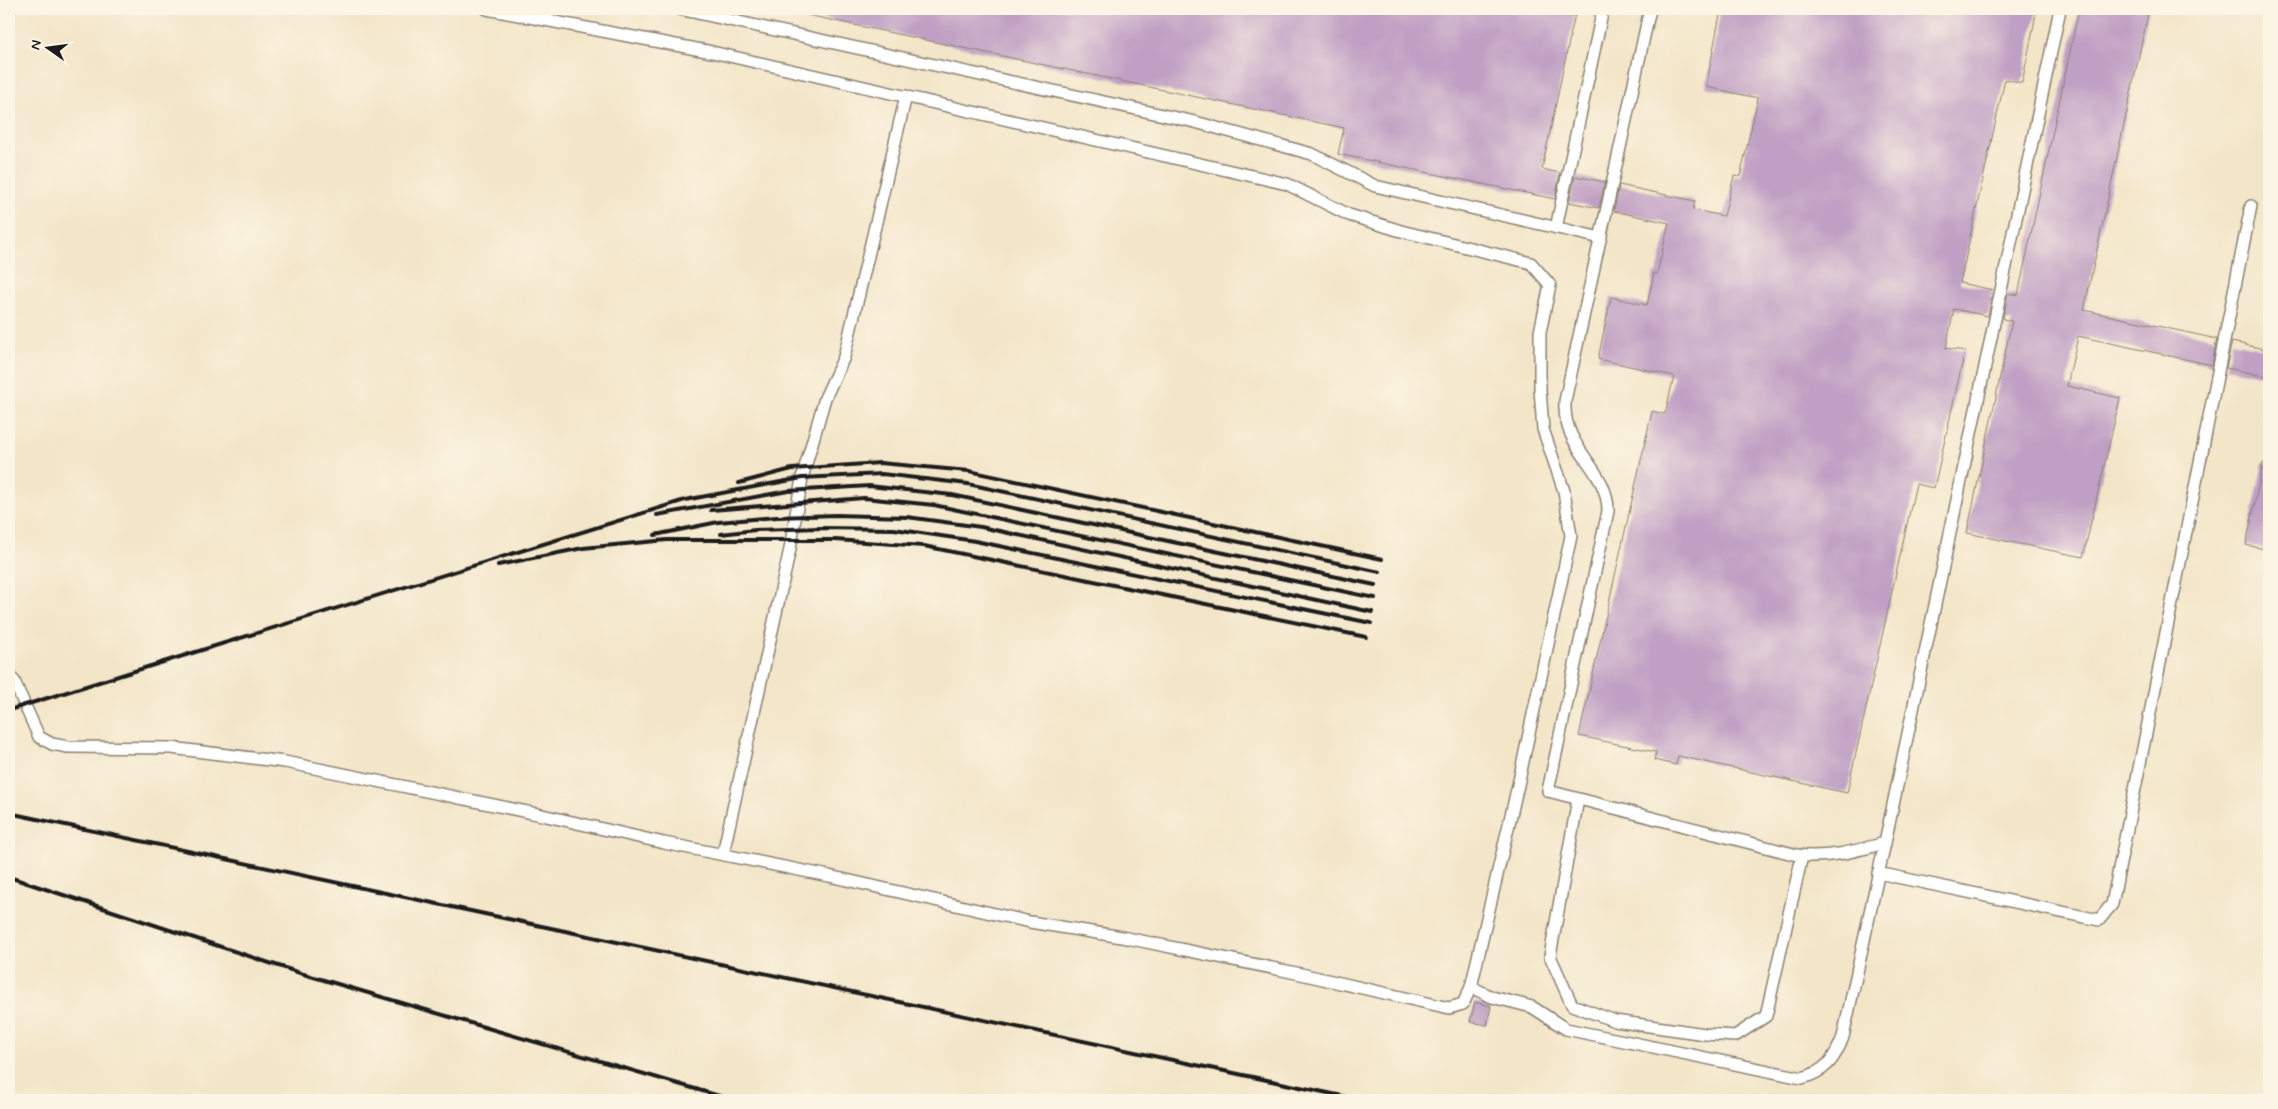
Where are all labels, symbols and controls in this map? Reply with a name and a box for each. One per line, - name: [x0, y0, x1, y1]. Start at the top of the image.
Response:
- north arrow: [22, 22, 72, 72]
- text: N: [26, 38, 46, 52]

